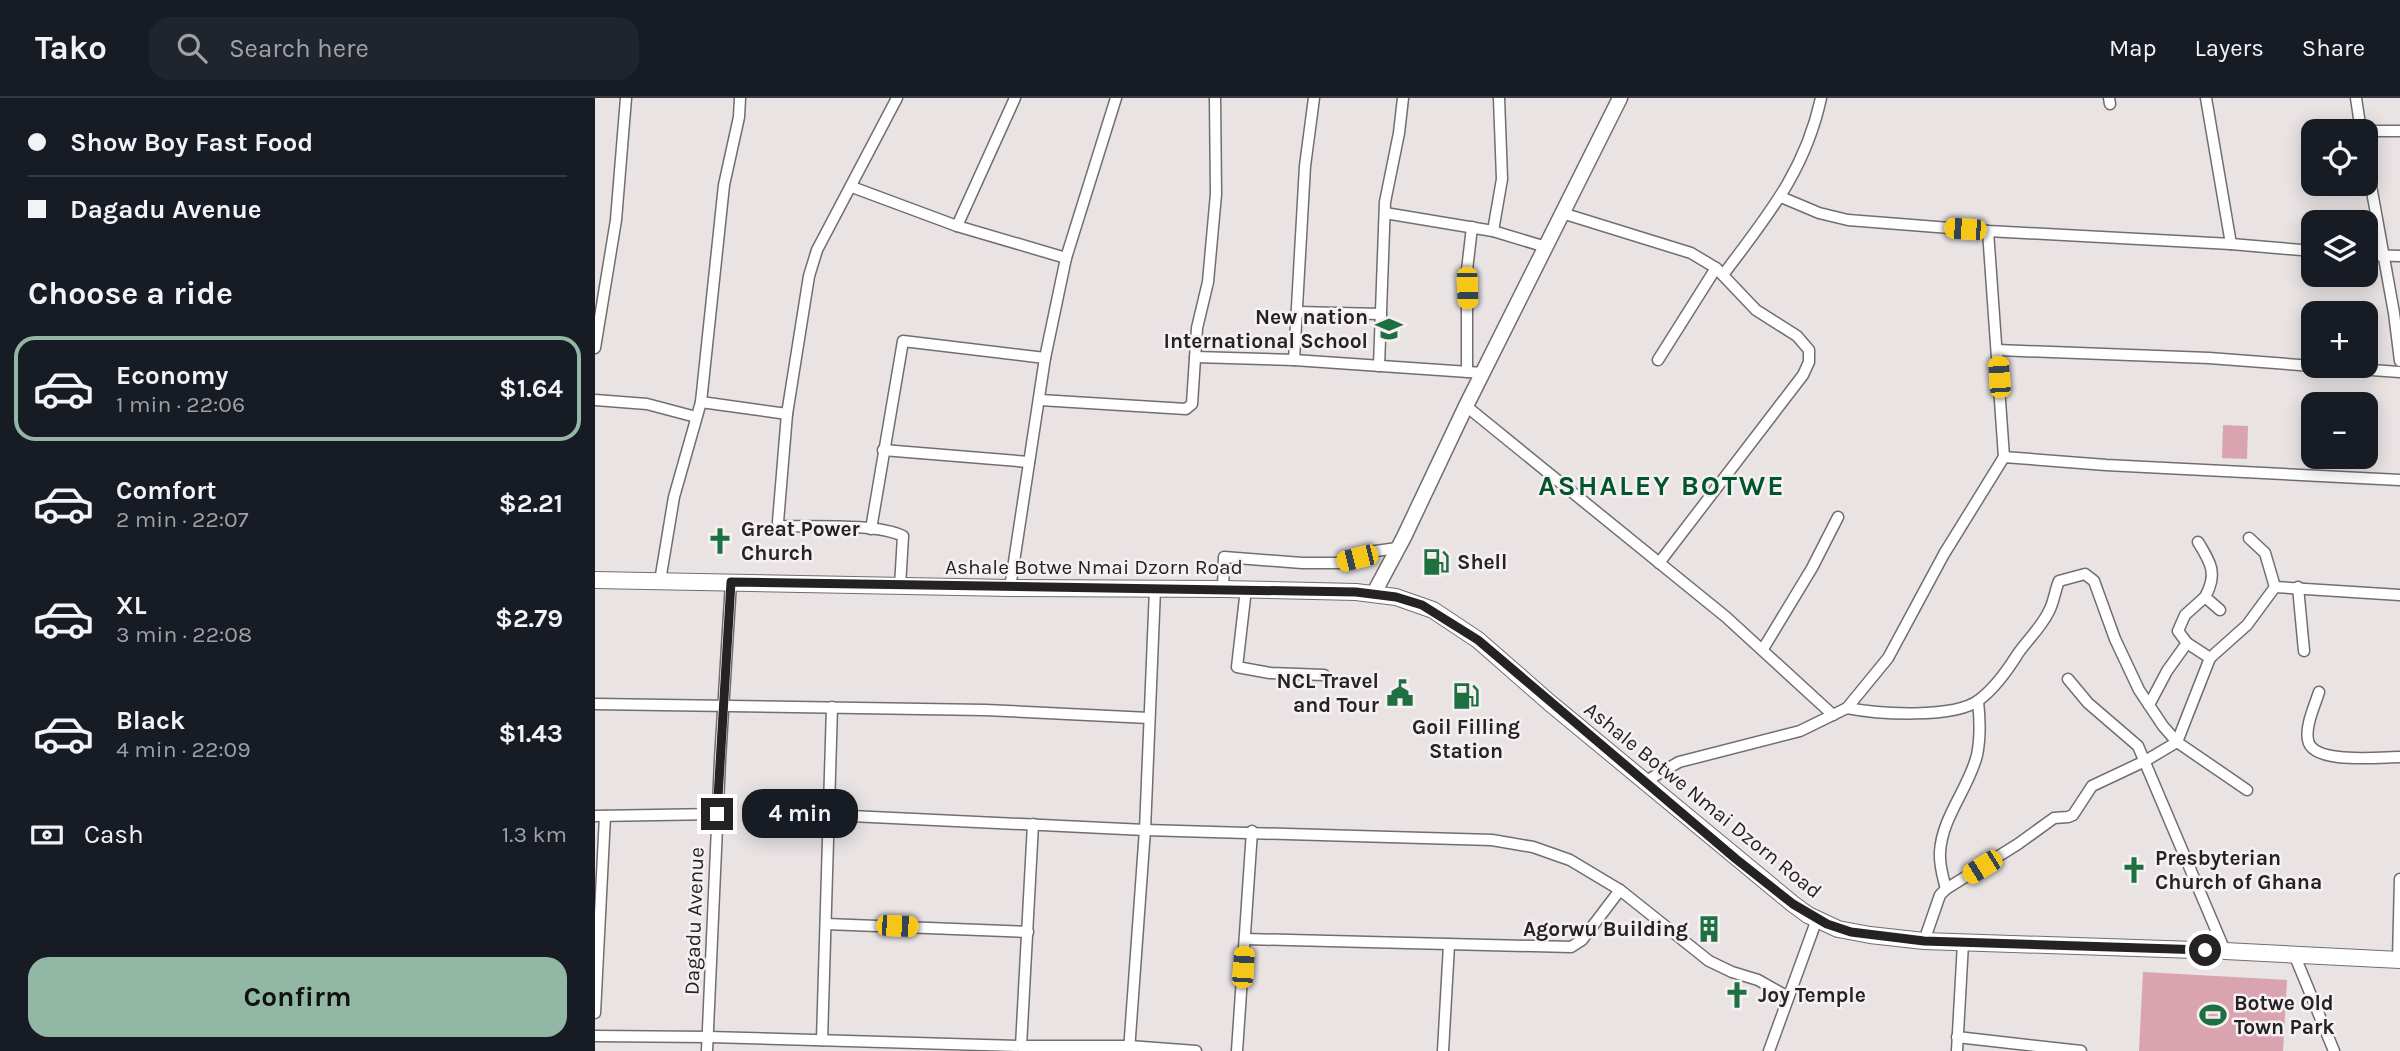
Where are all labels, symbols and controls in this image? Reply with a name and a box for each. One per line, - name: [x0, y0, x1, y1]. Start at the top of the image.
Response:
- search box: [149, 17, 639, 80]
- text: Tako: [35, 29, 107, 67]
- icon: search: [173, 29, 211, 67]
- text: Search here: [229, 33, 369, 64]
- text: Map: [2109, 34, 2157, 62]
- text: Layers: [2195, 34, 2264, 62]
- text: Share: [2302, 34, 2365, 62]
- map controls: [2301, 119, 2378, 469]
- button: locate: [2301, 119, 2378, 196]
- text: Show Boy Fast Food: [70, 127, 313, 158]
- text: Dagadu Avenue: [70, 194, 262, 225]
- button: layers: [2301, 210, 2378, 287]
- car: [1944, 217, 1987, 241]
- car: [1456, 267, 1479, 309]
- text: Choose a ride: [28, 275, 233, 312]
- button: +: [2301, 301, 2378, 378]
- place label: New nation International School: [1164, 305, 1368, 353]
- school or university icon: New nation International School: [1374, 314, 1404, 344]
- car: [1988, 355, 2011, 399]
- icon: car: [32, 357, 95, 420]
- text: Economy: [116, 360, 228, 391]
- text: $1.64: [499, 373, 563, 404]
- text: 1 min · 22:06: [116, 391, 245, 418]
- button: −: [2301, 392, 2378, 469]
- district label: ASHALEY BOTWE: [1538, 469, 1786, 502]
- icon: car: [32, 472, 95, 535]
- text: Comfort: [116, 475, 217, 506]
- text: $2.21: [499, 488, 563, 519]
- text: 2 min · 22:07: [116, 506, 248, 533]
- place label: Great Power Church: [741, 517, 861, 565]
- church icon: Great Power Church: [705, 526, 735, 556]
- car: [1335, 543, 1380, 573]
- fuel station icon: Shell: [1421, 547, 1451, 577]
- place label: Shell: [1457, 550, 1507, 574]
- street label: Ashale Botwe Nmai Dzorn Road: [945, 555, 1243, 579]
- icon: car: [32, 587, 95, 650]
- text: XL: [116, 590, 147, 621]
- text: $2.79: [495, 603, 563, 634]
- text: 3 min · 22:08: [116, 621, 252, 648]
- place label: NCL Travel and Tour: [1277, 669, 1380, 717]
- public building icon: NCL Travel and Tour: [1385, 678, 1415, 708]
- fuel station icon: Goil Filling Station: [1451, 681, 1481, 711]
- street label: Ashale Botwe Nmai Dzorn Road: [1580, 697, 1826, 903]
- icon: car: [32, 702, 95, 765]
- text: Black: [116, 705, 185, 736]
- place label: Goil Filling Station: [1412, 715, 1520, 763]
- text: $1.43: [499, 718, 563, 749]
- text: 4 min · 22:09: [116, 736, 251, 763]
- callout: 4 min: [741, 790, 857, 838]
- route end: [701, 798, 733, 830]
- text: 4 min: [768, 800, 832, 827]
- icon: cash: [28, 816, 66, 854]
- text: Cash: [84, 819, 144, 850]
- text: 1.3 km: [502, 821, 567, 848]
- place label: Presbyterian Church of Ghana: [2155, 846, 2322, 894]
- street label: Dagadu Avenue: [679, 847, 709, 995]
- car: [1959, 847, 2006, 887]
- church icon: Presbyterian Church of Ghana: [2119, 855, 2149, 885]
- building icon: Agorwu Building: [1694, 914, 1724, 944]
- car: [876, 915, 919, 937]
- place label: Agorwu Building: [1523, 917, 1688, 941]
- route start: [2189, 934, 2221, 966]
- car: [1232, 945, 1255, 989]
- button: Confirm: [28, 957, 567, 1037]
- church icon: Joy Temple: [1722, 980, 1752, 1010]
- place label: Joy Temple: [1758, 983, 1866, 1007]
- place label: Botwe Old Town Park: [2234, 991, 2335, 1039]
- sports icon: Botwe Old Town Park: [2198, 1000, 2228, 1030]

